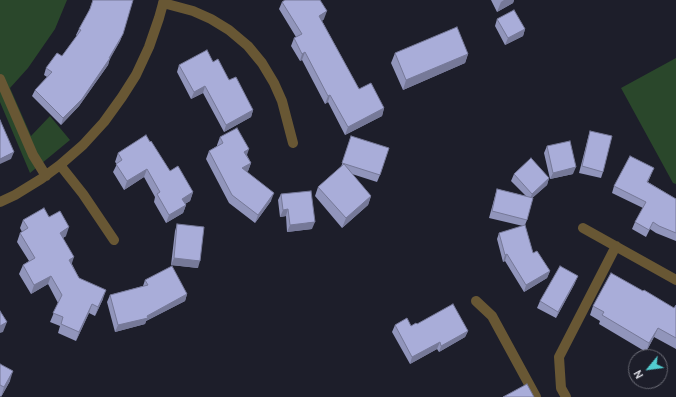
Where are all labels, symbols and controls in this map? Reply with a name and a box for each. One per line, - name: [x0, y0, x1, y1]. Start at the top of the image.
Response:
- north arrow: [628, 349, 668, 389]
- text: N: [630, 368, 646, 381]

